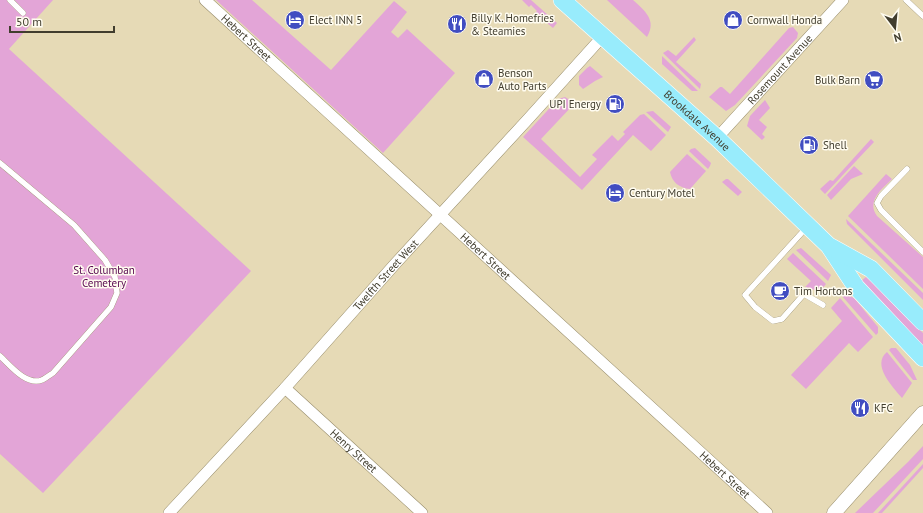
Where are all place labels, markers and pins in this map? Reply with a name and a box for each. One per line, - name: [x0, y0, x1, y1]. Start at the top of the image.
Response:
- hotel icon: Elect INN 5: [284, 9, 306, 31]
- shop icon: Cornwall Honda: [722, 9, 744, 31]
- place label: Billy K. Homefries & Steamies: [471, 11, 554, 38]
- place label: Elect INN 5: [309, 13, 362, 27]
- restaurant icon: Billy K. Homefries & Steamies: [446, 13, 468, 35]
- place label: Cornwall Honda: [747, 13, 822, 27]
- place label: Benson Auto Parts: [498, 66, 547, 93]
- shop icon: Benson Auto Parts: [473, 68, 495, 90]
- supermarket icon: Bulk Barn: [863, 69, 885, 91]
- place label: Bulk Barn: [815, 73, 860, 87]
- fuel station icon: UPI Energy: [604, 93, 626, 115]
- place label: UPI Energy: [549, 97, 602, 111]
- fuel station icon: Shell: [798, 134, 820, 156]
- place label: Shell: [823, 138, 848, 152]
- hotel icon: Century Motel: [604, 182, 626, 204]
- place label: Century Motel: [629, 186, 695, 200]
- cafe icon: Tim Hortons: [769, 280, 791, 302]
- place label: Tim Hortons: [794, 284, 853, 298]
- restaurant icon: KFC: [849, 397, 871, 419]
- place label: KFC: [874, 401, 893, 415]

